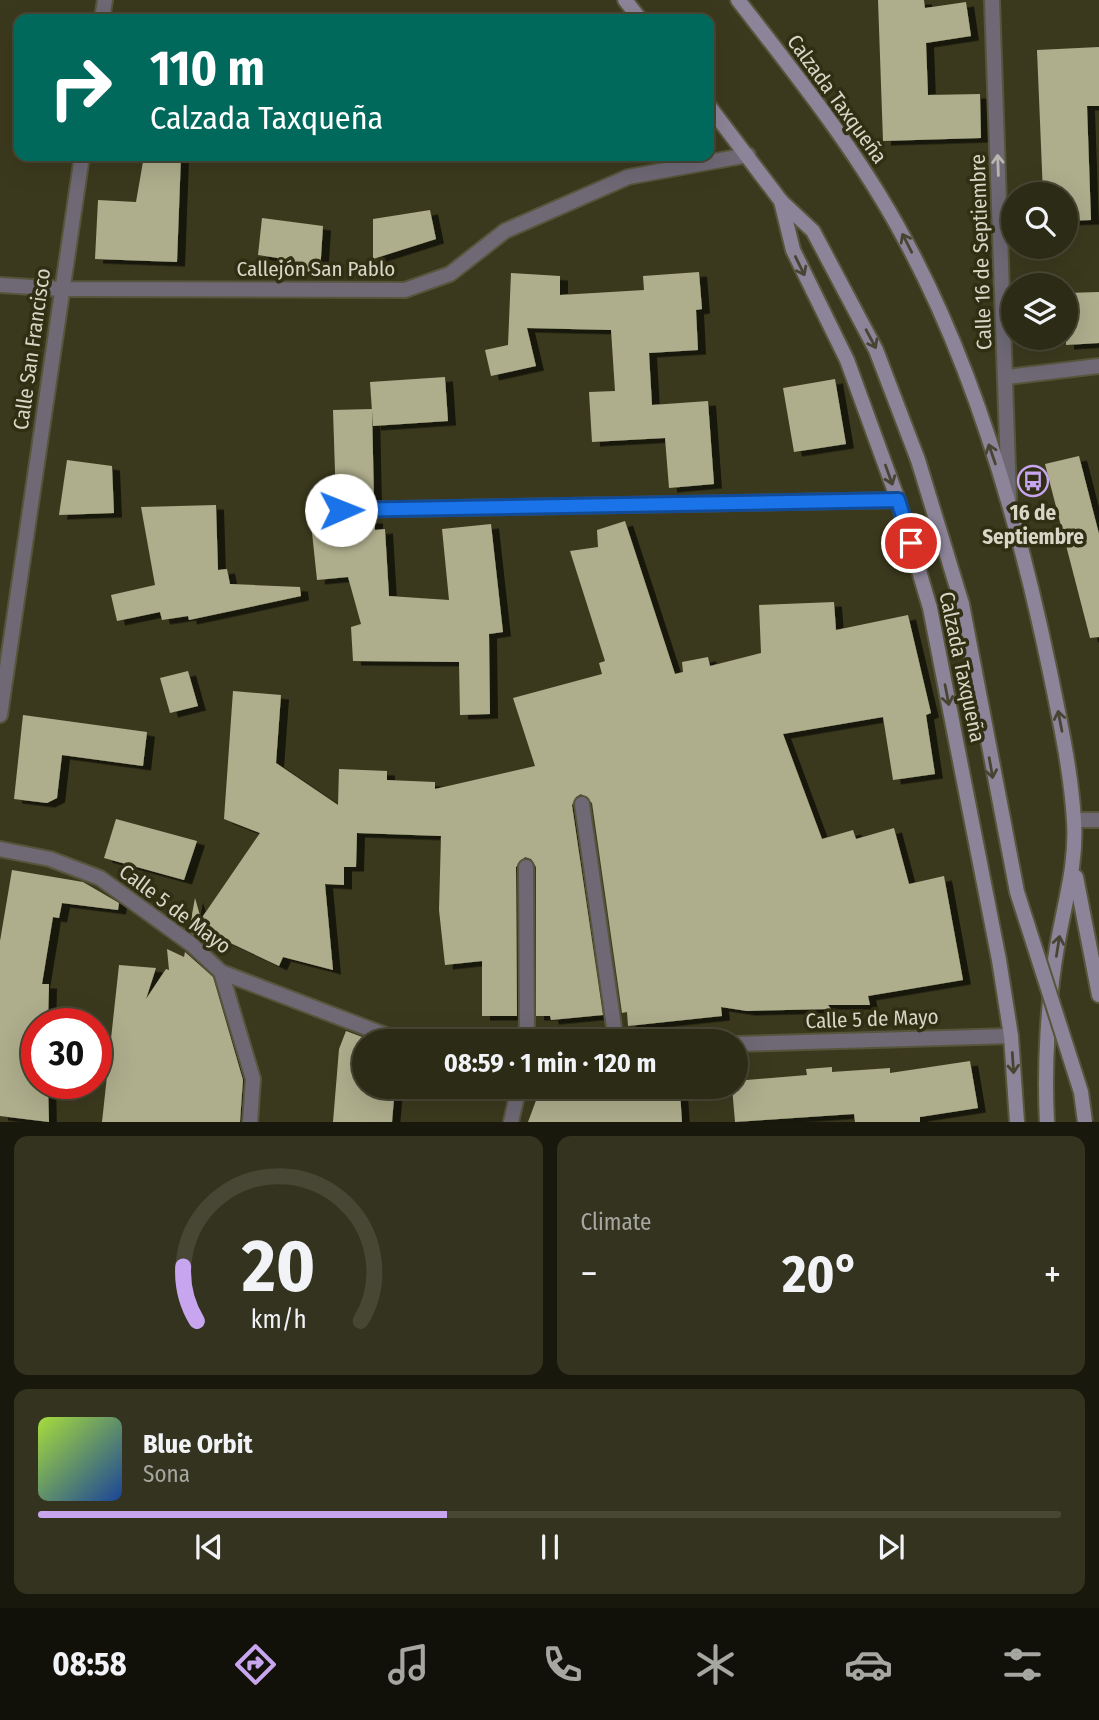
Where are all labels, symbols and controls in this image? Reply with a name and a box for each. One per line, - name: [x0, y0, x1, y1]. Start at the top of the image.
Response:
- street label: Calzada Taxqueña: [781, 29, 893, 169]
- text: 110 m: [150, 39, 265, 98]
- icon: right: [35, 42, 126, 133]
- text: Calzada Taxqueña: [150, 99, 383, 137]
- street label: Calle 16 de Septiembre: [965, 154, 997, 350]
- one-way arrow: [992, 154, 1005, 177]
- map controls: [1001, 182, 1078, 350]
- button: search: [1001, 182, 1078, 259]
- one-way arrow: [899, 233, 913, 254]
- one-way arrow: [794, 255, 808, 276]
- street label: Callejón San Pablo: [237, 256, 395, 282]
- street label: Calle San Francisco: [8, 267, 56, 431]
- button: layers: [1001, 273, 1078, 350]
- one-way arrow: [864, 328, 878, 349]
- one-way arrow: [985, 443, 997, 465]
- one-way arrow: [884, 464, 896, 486]
- bus stop icon: 16 de Septiembre: [1016, 464, 1050, 498]
- position arrow: [304, 473, 378, 547]
- place label: 16 de Septiembre: [982, 500, 1084, 550]
- pin: [881, 513, 941, 573]
- icon: arrive: [892, 524, 930, 562]
- street label: Calzada Taxqueña: [933, 589, 991, 745]
- one-way arrow: [941, 683, 954, 706]
- one-way arrow: [1053, 710, 1066, 733]
- one-way arrow: [985, 756, 999, 779]
- street label: Calle 5 de Mayo: [114, 859, 236, 959]
- one-way arrow: [1052, 935, 1065, 958]
- street label: Calle 5 de Mayo: [805, 1004, 939, 1034]
- speed limit sign: 30: [21, 1008, 112, 1099]
- text: 08:59 · 1 min · 120 m: [444, 1048, 656, 1079]
- one-way arrow: [1007, 1051, 1020, 1074]
- text: Climate: [581, 1208, 651, 1236]
- text: 20: [241, 1224, 315, 1311]
- text: 20°: [782, 1243, 859, 1306]
- text: −: [581, 1251, 598, 1297]
- text: +: [1044, 1251, 1061, 1297]
- text: km/h: [250, 1305, 306, 1335]
- text: Blue Orbit: [143, 1429, 253, 1460]
- text: Sona: [143, 1460, 190, 1488]
- icon: previous: [190, 1528, 228, 1566]
- icon: pause: [531, 1528, 569, 1566]
- icon: next: [872, 1528, 910, 1566]
- icon: directions: [231, 1640, 280, 1689]
- icon: music: [384, 1640, 433, 1689]
- icon: phone: [538, 1640, 587, 1689]
- icon: climate: [691, 1640, 740, 1689]
- icon: car: [844, 1640, 893, 1689]
- icon: filters: [998, 1640, 1047, 1689]
- text: 08:58: [52, 1645, 127, 1683]

